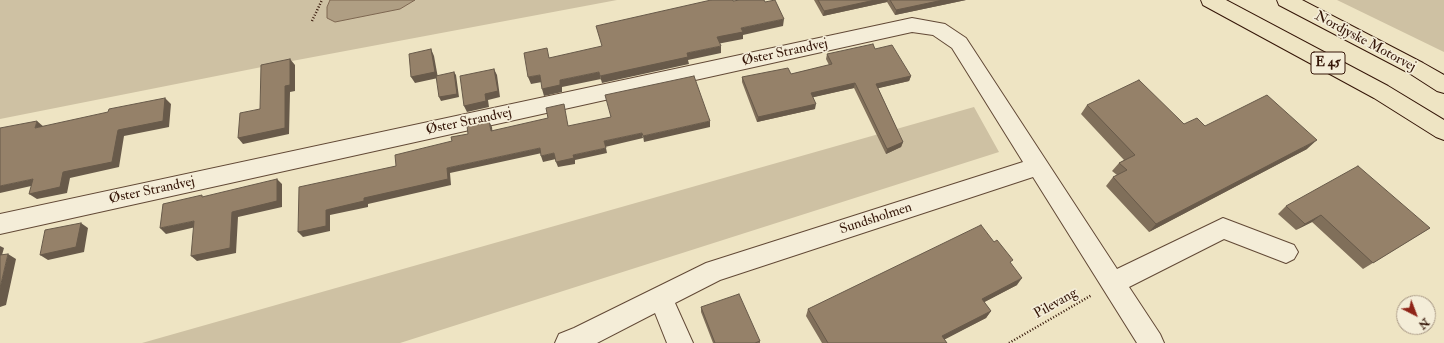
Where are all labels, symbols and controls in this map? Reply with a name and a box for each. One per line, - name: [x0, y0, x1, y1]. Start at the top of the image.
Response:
- street label: Nordjyske Motorvej: [1312, 8, 1418, 76]
- street label: Øster Strandvej: [741, 36, 829, 70]
- road number: E 45: [1311, 52, 1345, 74]
- street label: Øster Strandvej: [425, 105, 513, 139]
- street label: Øster Strandvej: [108, 174, 196, 208]
- street label: Sundsholmen: [838, 199, 914, 239]
- street label: Pilevang: [1031, 285, 1081, 323]
- north arrow: [1396, 295, 1436, 335]
- text: N: [1416, 315, 1432, 332]

